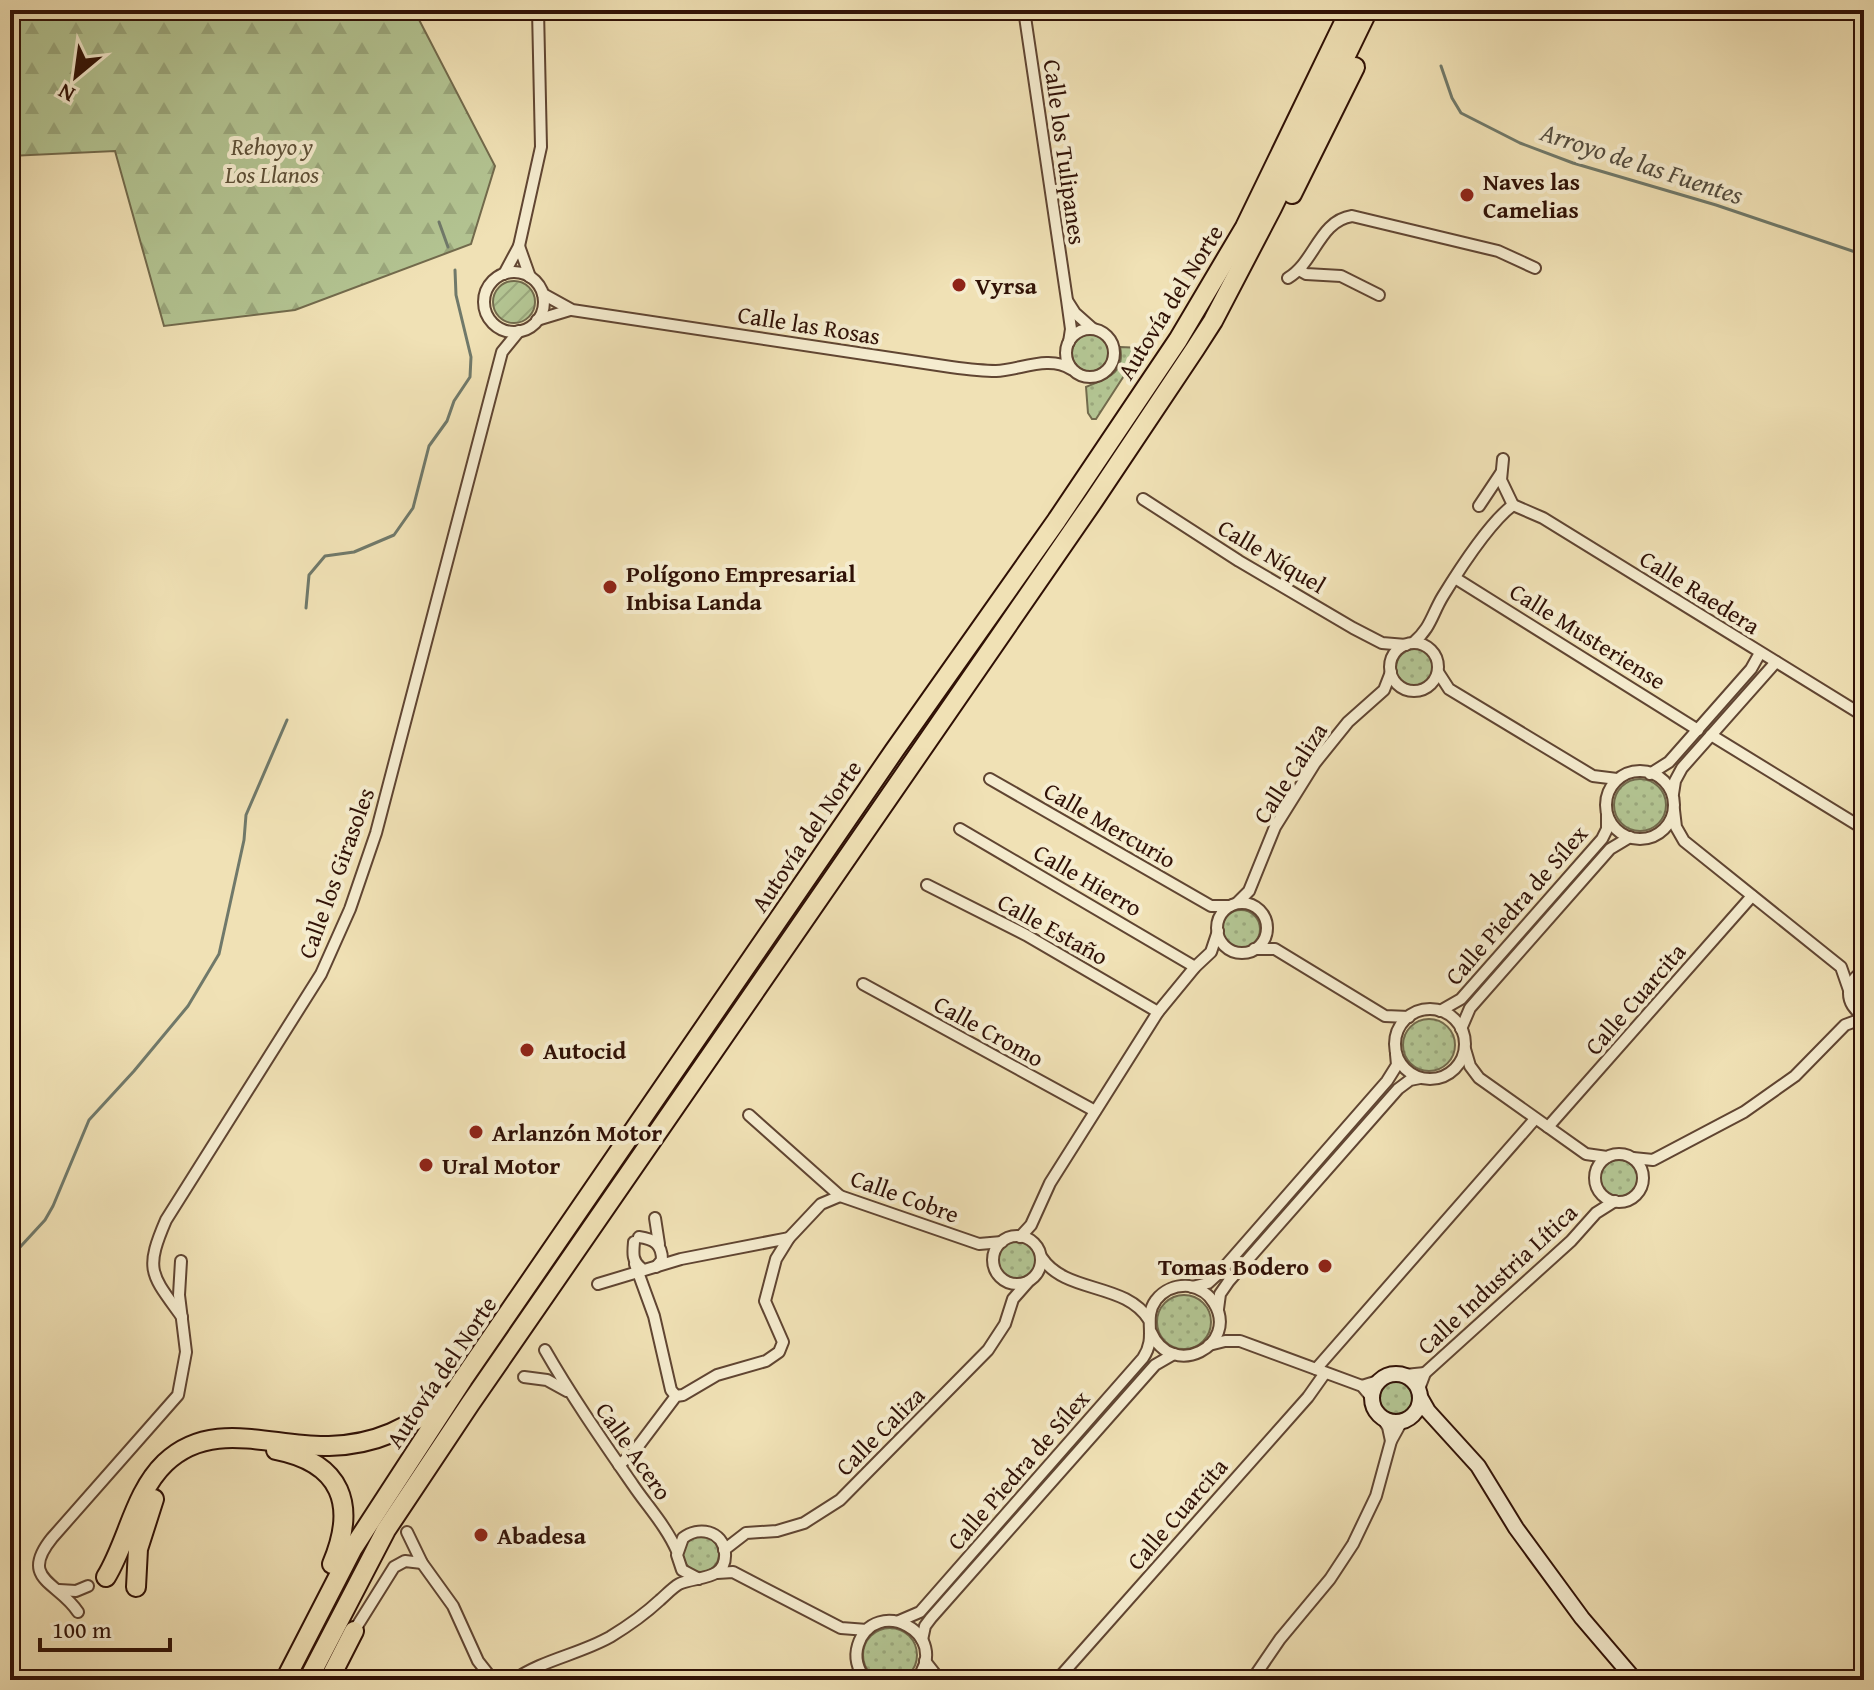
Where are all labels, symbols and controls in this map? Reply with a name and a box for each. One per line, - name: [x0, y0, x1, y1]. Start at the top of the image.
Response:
- north arrow: [36, 36, 116, 116]
- street label: Calle los Tulipanes: [1035, 57, 1095, 247]
- text: N: [52, 76, 80, 111]
- water label: Arroyo de las Fuentes: [1535, 112, 1749, 214]
- park label: Rehoyo y Los Llanos: [224, 129, 319, 192]
- place label: Naves las Camelias: [1483, 164, 1580, 227]
- marker: Naves las Camelias: [1458, 186, 1476, 204]
- street label: Autovía del Norte: [1108, 218, 1232, 386]
- place label: Vyrsa: [975, 268, 1038, 303]
- marker: Vyrsa: [950, 276, 968, 294]
- street label: Calle las Rosas: [735, 296, 883, 354]
- street label: Calle Níquel: [1211, 510, 1333, 602]
- street label: Calle Raedera: [1633, 541, 1767, 643]
- place label: Polígono Empresarial Inbisa Landa: [626, 556, 856, 619]
- street label: Calle Musteriense: [1503, 574, 1673, 698]
- marker: Polígono Empresarial Inbisa Landa: [601, 578, 619, 596]
- street label: Calle Caliza: [1244, 715, 1336, 830]
- street label: Autovía del Norte: [742, 753, 870, 919]
- street label: Calle Mercurio: [1037, 773, 1183, 877]
- street label: Calle los Girasoles: [289, 783, 383, 963]
- street label: Calle Piedra de Sílex: [1437, 817, 1596, 993]
- street label: Calle Hierro: [1027, 835, 1149, 925]
- street label: Calle Estaño: [991, 884, 1115, 974]
- street label: Calle Cuarcita: [1576, 935, 1694, 1063]
- street label: Calle Cromo: [928, 986, 1050, 1076]
- place label: Autocid: [543, 1033, 626, 1068]
- marker: Autocid: [518, 1041, 536, 1059]
- place label: Arlanzón Motor: [492, 1115, 662, 1150]
- marker: Arlanzón Motor: [467, 1123, 485, 1141]
- place label: Ural Motor: [442, 1148, 560, 1183]
- marker: Ural Motor: [417, 1156, 435, 1174]
- street label: Calle Cobre: [846, 1160, 964, 1232]
- street label: Calle Industria Lítica: [1409, 1195, 1585, 1363]
- place label: Tomas Bodero: [1158, 1249, 1309, 1284]
- marker: Tomas Bodero: [1316, 1257, 1334, 1275]
- street label: Autovía del Norte: [377, 1289, 505, 1455]
- street label: Calle Caliza: [827, 1378, 933, 1484]
- street label: Calle Piedra de Sílex: [939, 1382, 1098, 1558]
- street label: Calle Acero: [587, 1395, 681, 1507]
- street label: Calle Cuarcita: [1118, 1450, 1236, 1578]
- place label: Abadesa: [497, 1518, 587, 1553]
- marker: Abadesa: [472, 1526, 490, 1544]
- scale bar: [40, 1602, 170, 1652]
- text: 100 m: [52, 1612, 112, 1647]

